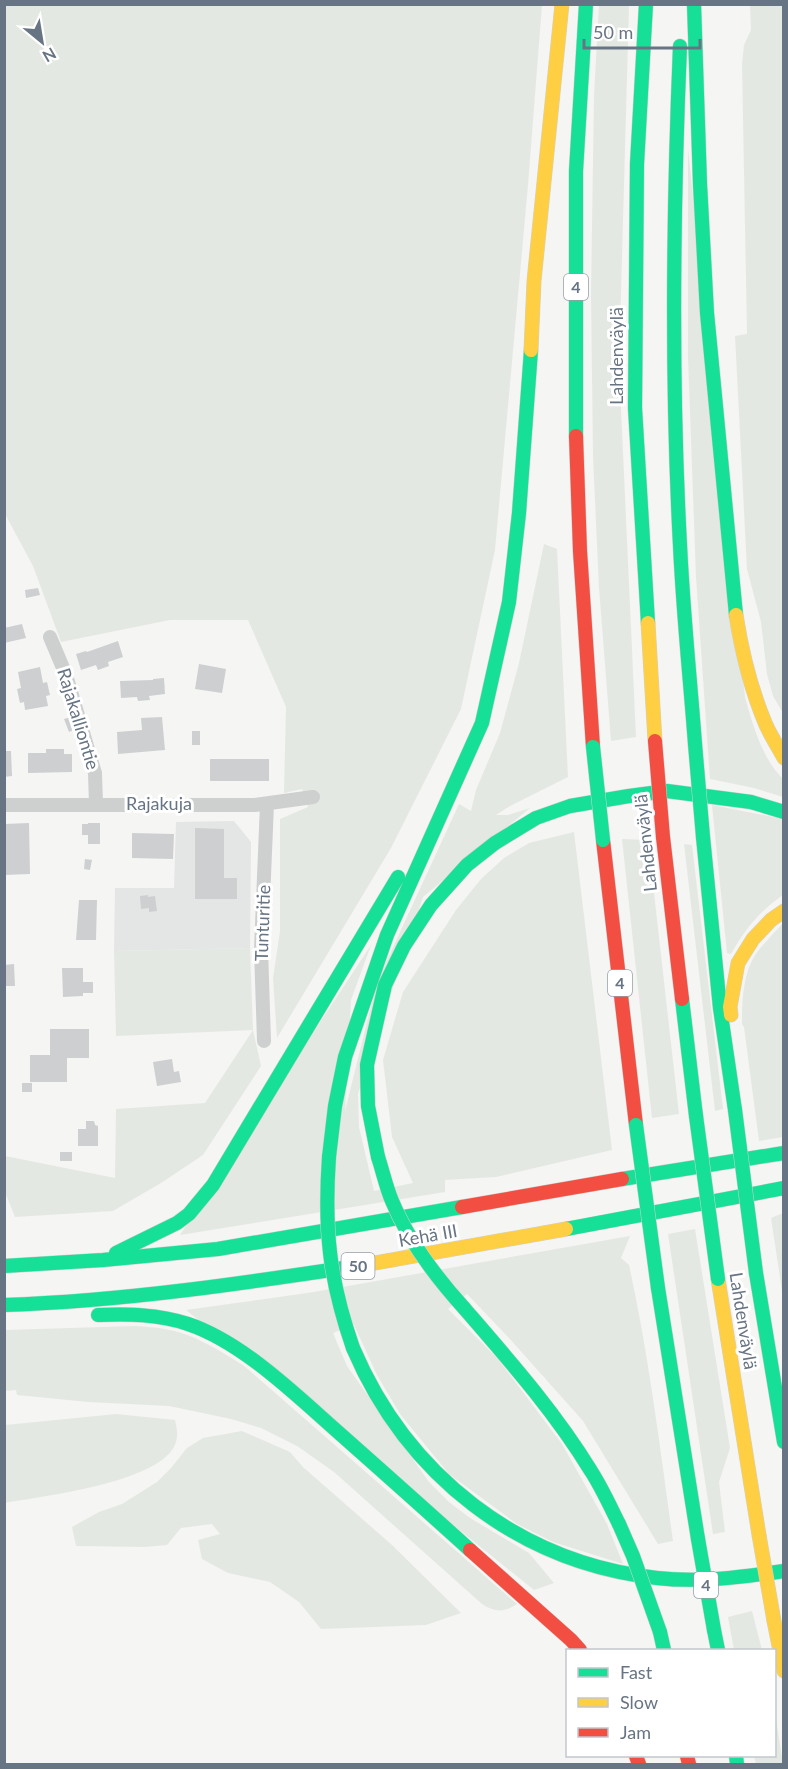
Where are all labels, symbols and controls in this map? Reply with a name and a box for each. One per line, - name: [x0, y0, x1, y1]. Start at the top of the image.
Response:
- north arrow: [12, 12, 72, 72]
- scale bar: [584, 12, 700, 50]
- text: 50 m: [593, 21, 633, 43]
- text: N: [40, 44, 60, 67]
- road number: 4: [564, 274, 588, 300]
- street label: Lahdenväylä: [605, 307, 627, 405]
- street label: Rajakalliontie: [53, 665, 105, 772]
- street label: Rajakuja: [126, 792, 192, 814]
- street label: Lahdenväylä: [629, 793, 661, 893]
- street label: Tunturitie: [250, 884, 274, 962]
- road number: 4: [608, 970, 632, 996]
- street label: Kehä III: [397, 1219, 459, 1251]
- road number: 50: [342, 1253, 374, 1279]
- street label: Lahdenväylä: [725, 1271, 763, 1371]
- road number: 4: [694, 1572, 718, 1598]
- legend: [566, 1649, 776, 1757]
- text: Fast: [620, 1661, 653, 1683]
- text: Slow: [620, 1691, 658, 1713]
- text: Jam: [620, 1721, 651, 1743]

